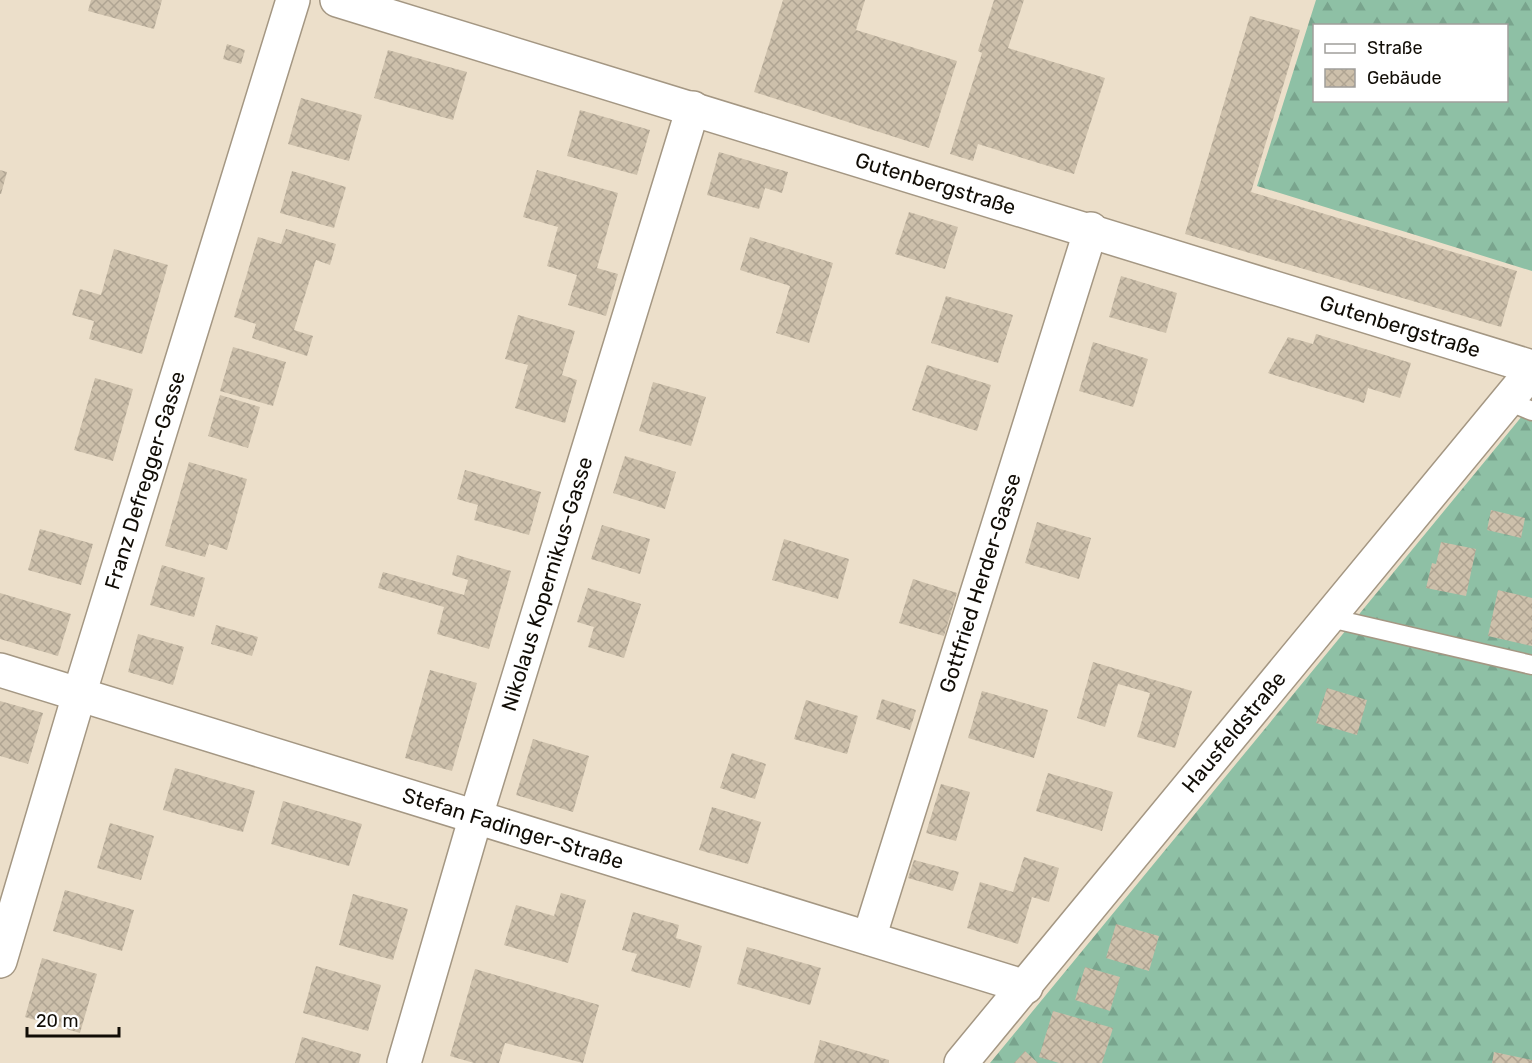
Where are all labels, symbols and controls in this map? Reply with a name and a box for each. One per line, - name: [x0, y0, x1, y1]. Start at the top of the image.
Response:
- legend: [1313, 24, 1508, 102]
- text: Straße: [1367, 37, 1423, 59]
- text: Gebäude: [1367, 67, 1442, 89]
- street label: Gutenbergstraße: [852, 147, 1019, 220]
- street label: Gutenbergstraße: [1317, 290, 1484, 362]
- street label: Franz Defregger-Gasse: [99, 368, 190, 592]
- street label: Nikolaus Kopernikus-Gasse: [496, 454, 597, 714]
- street label: Gottfried Herder-Gasse: [934, 470, 1026, 696]
- street label: Hausfeldstraße: [1176, 666, 1291, 797]
- street label: Stefan Fadinger-Straße: [400, 782, 627, 874]
- scale bar: [27, 1000, 118, 1038]
- text: 20 m: [36, 1010, 78, 1032]

